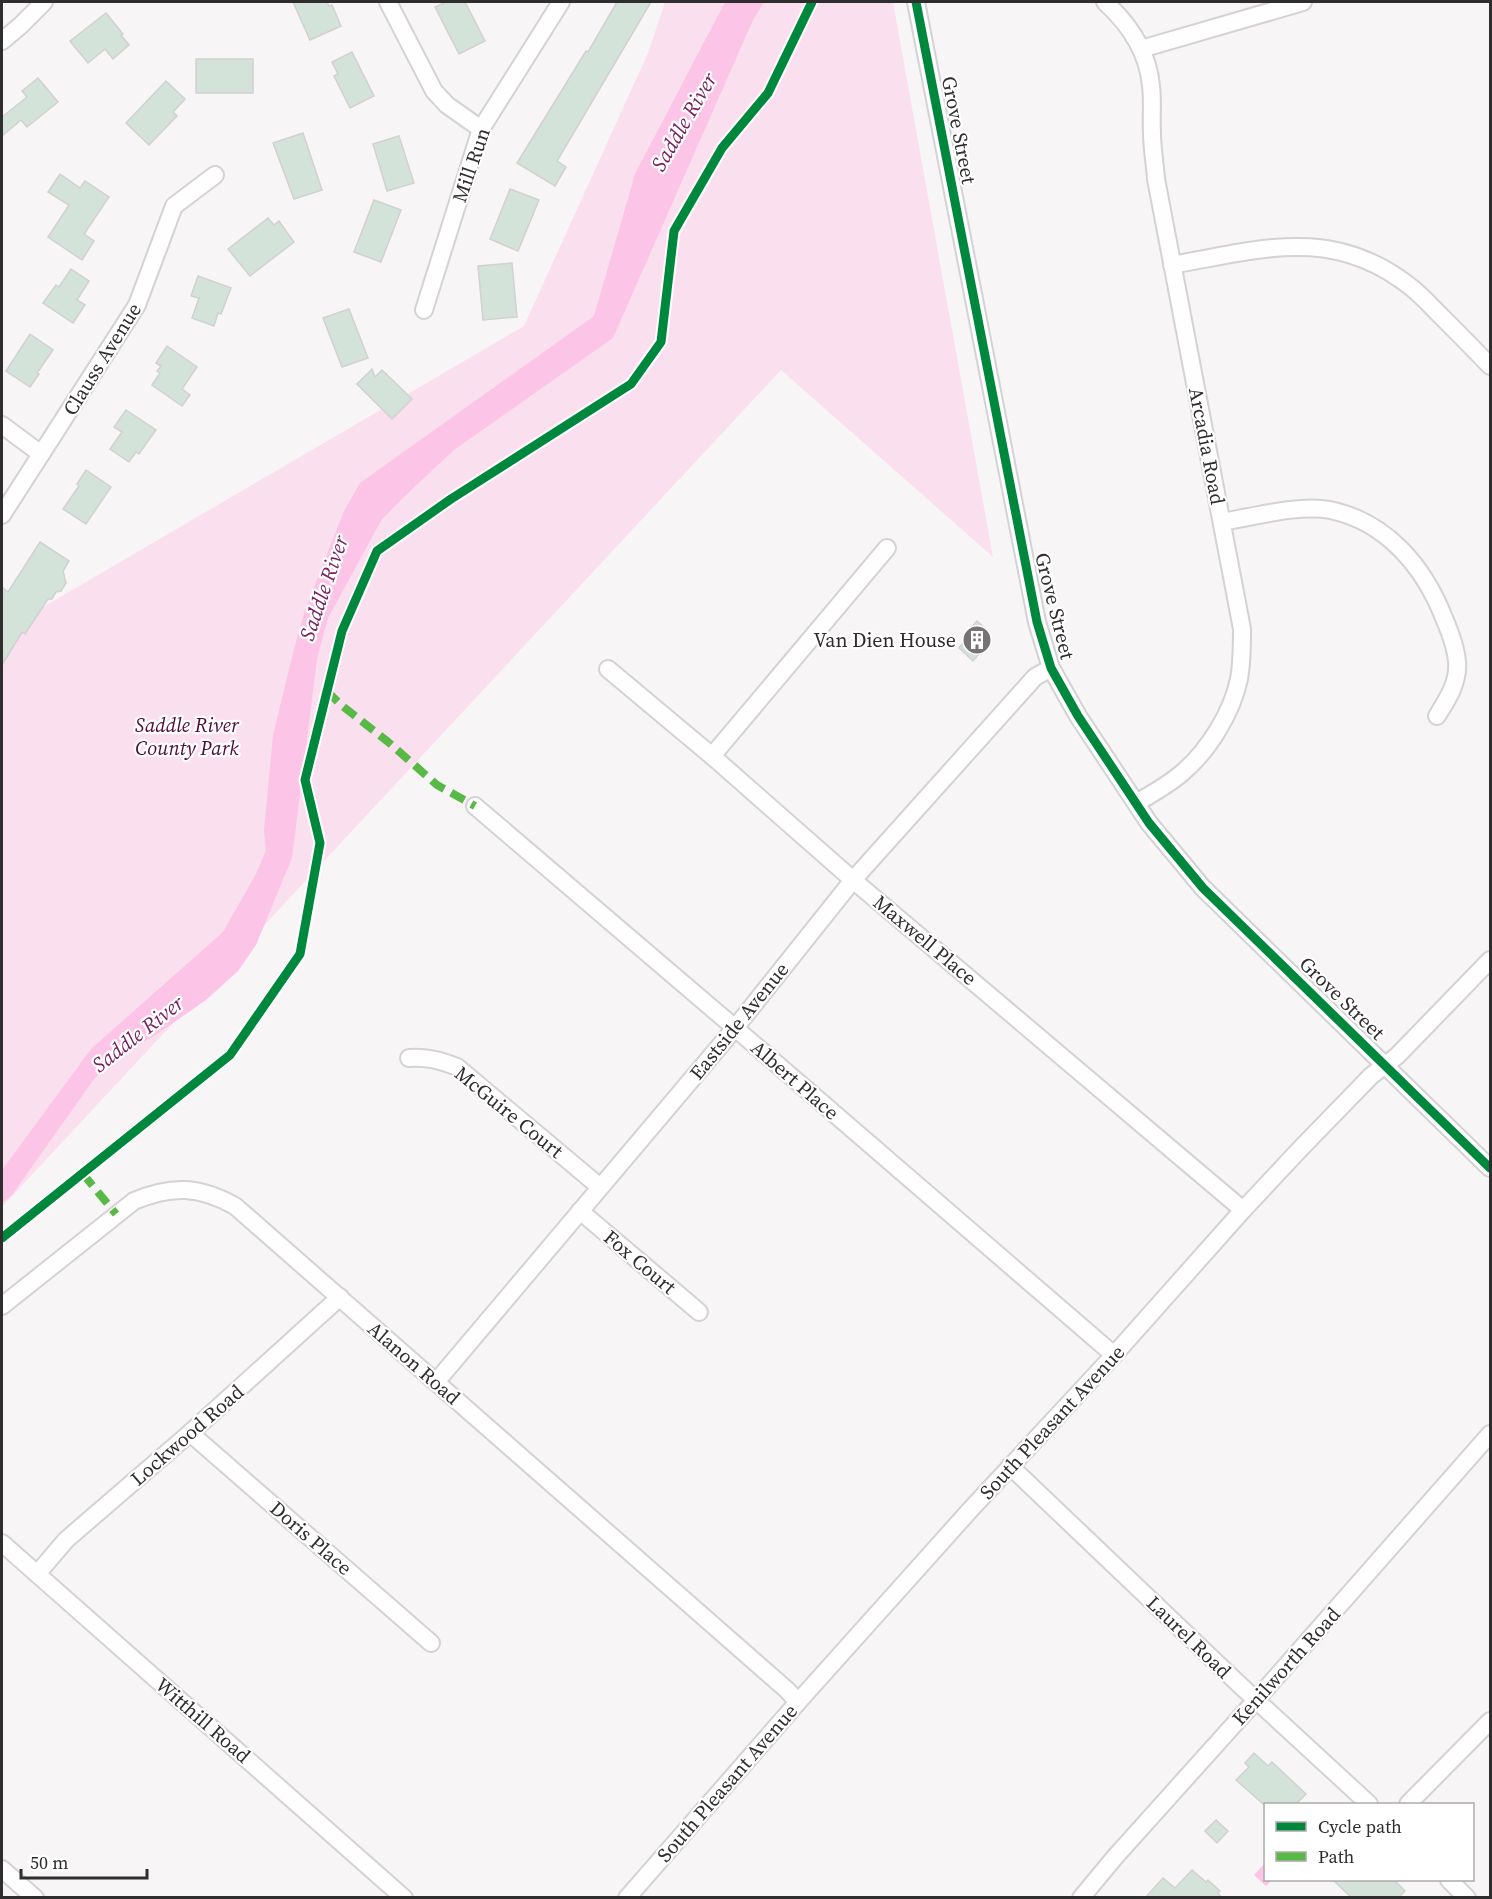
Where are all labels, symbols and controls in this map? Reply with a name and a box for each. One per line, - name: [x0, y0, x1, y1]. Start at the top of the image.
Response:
- water label: Saddle River: [644, 67, 724, 176]
- street label: Grove Street: [935, 74, 983, 187]
- street label: Mill Run: [445, 124, 497, 206]
- street label: Clauss Avenue: [56, 297, 148, 421]
- street label: Arcadia Road: [1182, 385, 1232, 508]
- water label: Saddle River: [292, 531, 355, 644]
- street label: Grove Street: [1028, 550, 1082, 663]
- building icon: Van Dien House: [961, 624, 993, 656]
- place label: Van Dien House: [813, 626, 956, 654]
- park label: Saddle River County Park: [135, 711, 240, 762]
- street label: Maxwell Place: [867, 888, 983, 992]
- street label: Grove Street: [1293, 950, 1391, 1046]
- street label: Eastside Avenue: [683, 956, 795, 1086]
- water label: Saddle River: [86, 988, 190, 1079]
- street label: Albert Place: [745, 1034, 845, 1126]
- street label: McGuire Court: [449, 1060, 570, 1165]
- street label: Fox Court: [598, 1223, 683, 1301]
- street label: Alanon Road: [362, 1315, 467, 1411]
- street label: South Pleasant Avenue: [973, 1339, 1131, 1505]
- street label: Lockwood Road: [124, 1378, 250, 1492]
- street label: Doris Place: [264, 1494, 358, 1582]
- street label: Laurel Road: [1140, 1589, 1238, 1685]
- street label: Kenilworth Road: [1225, 1600, 1347, 1731]
- street label: Witthill Road: [149, 1671, 257, 1770]
- street label: South Pleasant Avenue: [650, 1698, 804, 1868]
- legend: [1264, 1803, 1474, 1881]
- text: Cycle path: [1318, 1814, 1402, 1839]
- scale bar: [21, 1842, 147, 1880]
- text: Path: [1318, 1844, 1355, 1869]
- text: 50 m: [30, 1850, 68, 1875]

